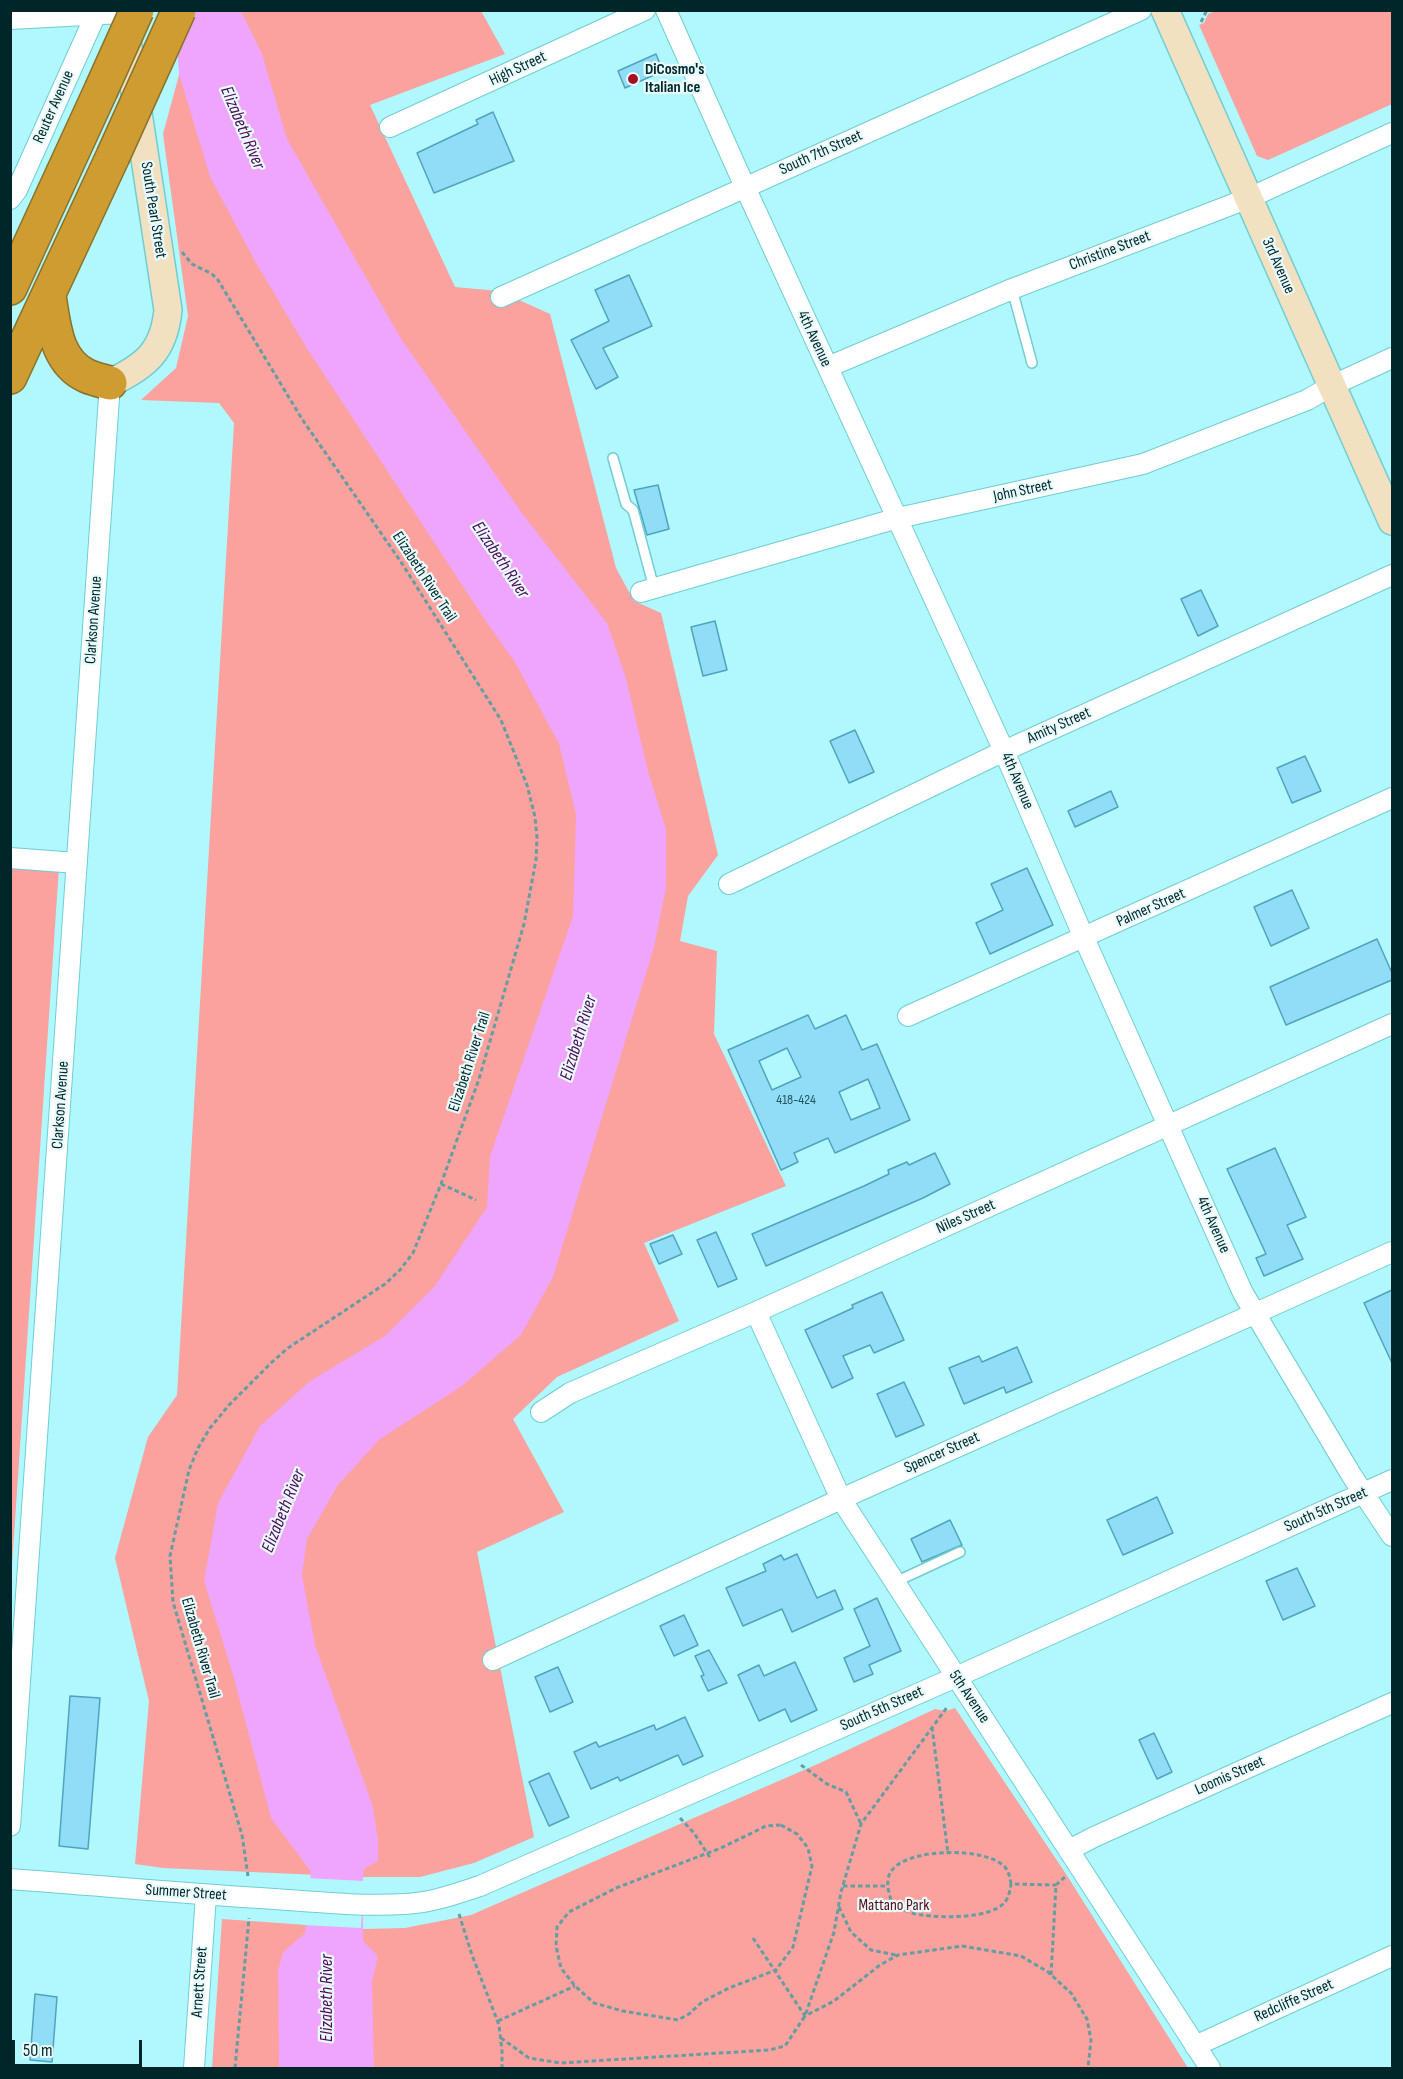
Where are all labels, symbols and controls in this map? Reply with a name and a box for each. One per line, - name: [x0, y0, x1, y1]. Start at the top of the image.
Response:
- street label: High Street: [486, 47, 550, 91]
- place label: DiCosmo's Italian Ice: [645, 60, 704, 98]
- street label: Reuter Avenue: [29, 68, 79, 146]
- marker: DiCosmo's Italian Ice: [626, 72, 640, 86]
- water label: Elizabeth River: [215, 83, 269, 173]
- street label: South 7th Street: [776, 126, 866, 180]
- street label: South Pearl Street: [136, 160, 170, 260]
- street label: Christine Street: [1067, 227, 1153, 275]
- street label: 3rd Avenue: [1257, 235, 1299, 297]
- street label: 4th Avenue: [793, 308, 835, 370]
- street label: John Street: [992, 475, 1054, 507]
- water label: Elizabeth River: [467, 518, 533, 602]
- street label: Elizabeth River Trail: [388, 528, 460, 626]
- street label: Clarkson Avenue: [81, 575, 107, 665]
- street label: Amity Street: [1024, 703, 1094, 749]
- street label: 4th Avenue: [996, 750, 1038, 812]
- street label: Palmer Street: [1114, 884, 1188, 932]
- water label: Elizabeth River: [556, 993, 602, 1083]
- street label: Elizabeth River Trail: [445, 1010, 495, 1114]
- street label: Clarkson Avenue: [48, 1060, 74, 1150]
- house number: 418-424: [776, 1092, 816, 1108]
- street label: 4th Avenue: [1192, 1194, 1234, 1256]
- street label: Niles Street: [934, 1196, 998, 1238]
- street label: Spencer Street: [901, 1428, 983, 1478]
- water label: Elizabeth River: [258, 1466, 310, 1556]
- street label: South 5th Street: [1281, 1483, 1371, 1537]
- street label: Elizabeth River Trail: [176, 1595, 224, 1701]
- street label: 5th Avenue: [944, 1667, 994, 1727]
- street label: South 5th Street: [837, 1682, 927, 1736]
- street label: Loomis Street: [1192, 1752, 1268, 1800]
- street label: Summer Street: [145, 1881, 227, 1905]
- park label: Mattano Park: [859, 1896, 929, 1916]
- street label: Arnett Street: [188, 1946, 212, 2018]
- water label: Elizabeth River: [316, 1954, 338, 2042]
- street label: Redcliffe Street: [1251, 1975, 1337, 2027]
- scale bar: [15, 2028, 146, 2066]
- text: 50 m: [23, 2040, 53, 2061]

